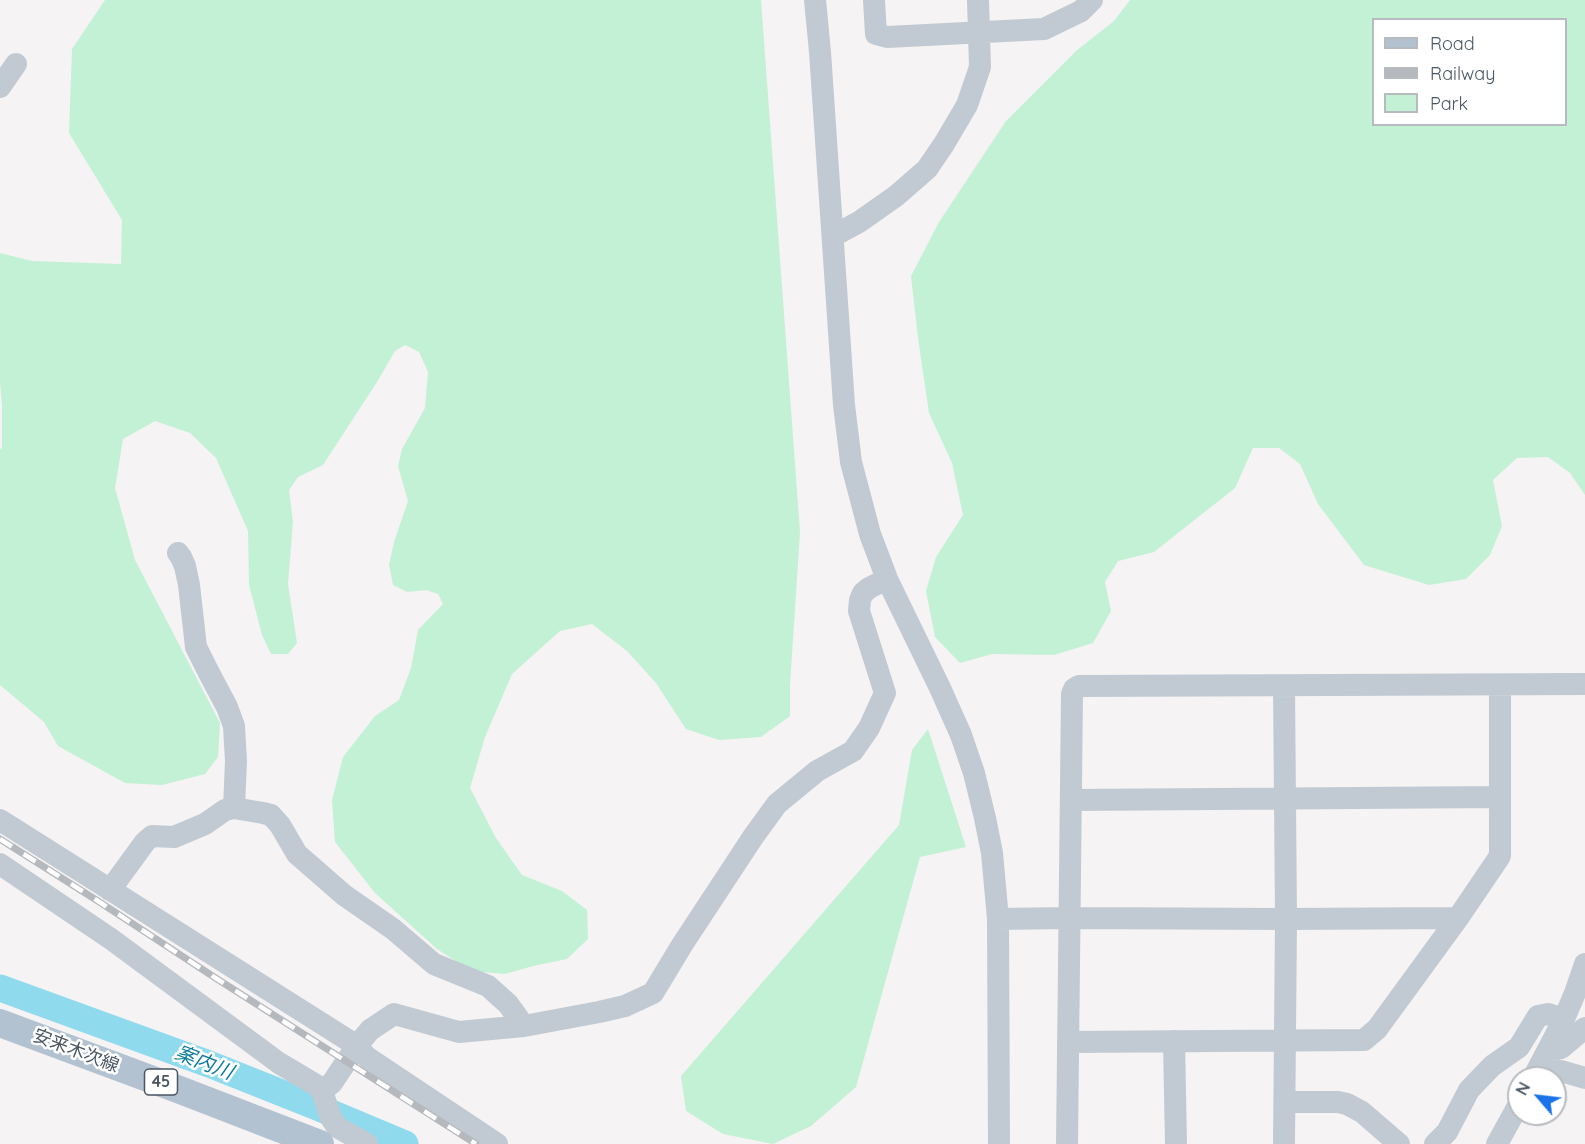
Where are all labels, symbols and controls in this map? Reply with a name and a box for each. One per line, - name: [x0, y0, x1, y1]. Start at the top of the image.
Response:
- legend: [1372, 18, 1567, 126]
- text: Road: [1430, 32, 1475, 55]
- text: Railway: [1430, 62, 1496, 85]
- text: Park: [1430, 92, 1468, 115]
- street label: 安来木次線: [30, 1025, 122, 1077]
- water label: 案内川: [172, 1041, 236, 1085]
- north arrow: [1507, 1066, 1567, 1126]
- road number: 45: [144, 1069, 178, 1095]
- text: N: [1511, 1079, 1534, 1098]

